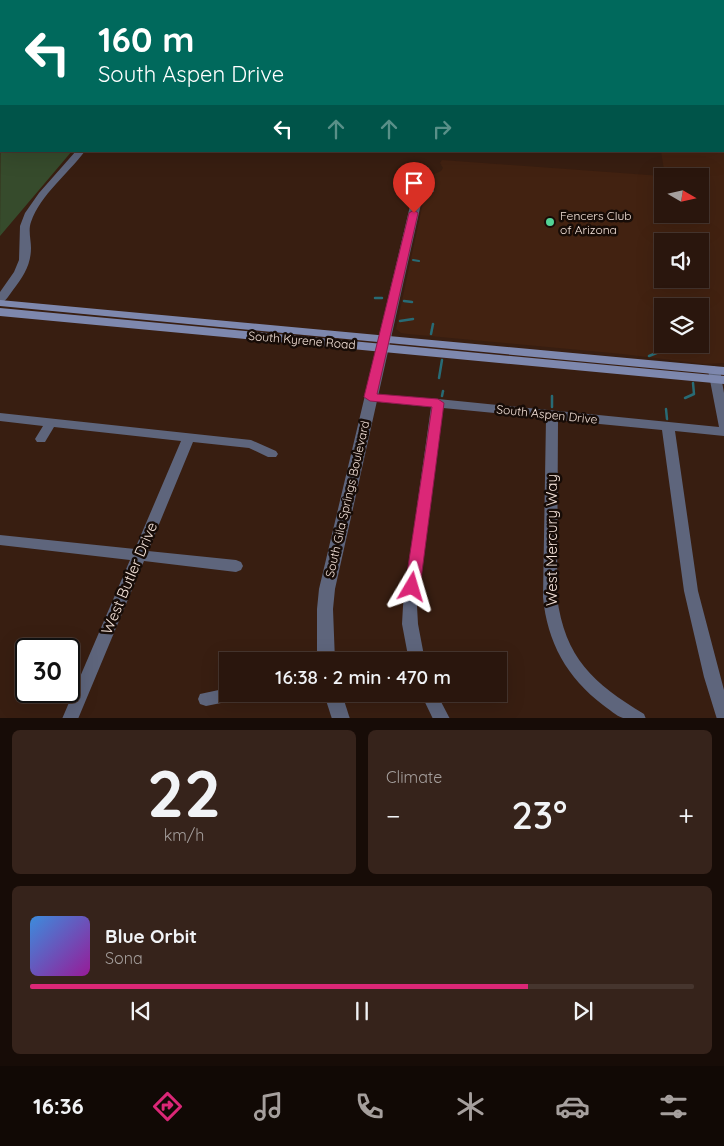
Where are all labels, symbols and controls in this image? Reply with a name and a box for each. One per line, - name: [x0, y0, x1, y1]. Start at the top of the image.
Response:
- text: 160 m: [98, 17, 195, 61]
- icon: left: [15, 20, 80, 85]
- text: South Aspen Drive: [98, 60, 284, 88]
- icon: left: [269, 115, 297, 143]
- icon: ahead: [322, 115, 350, 143]
- icon: ahead: [375, 115, 403, 143]
- icon: right: [428, 115, 456, 143]
- pin: [393, 162, 435, 213]
- north arrow: [654, 168, 709, 222]
- map controls: [654, 168, 709, 353]
- icon: arrive: [400, 169, 428, 197]
- place label: Fencers Club of Arizona: [560, 208, 632, 237]
- marker: Fencers Club of Arizona: [544, 216, 556, 228]
- button: sound: [654, 233, 709, 288]
- button: layers: [654, 298, 709, 353]
- street label: South Kyrene Road: [248, 328, 356, 352]
- street label: South Aspen Drive: [496, 401, 598, 427]
- street label: South Gila Springs Boulevard: [322, 419, 372, 579]
- street label: West Mercury Way: [542, 474, 561, 606]
- street label: West Butler Drive: [97, 519, 161, 637]
- position arrow: [385, 560, 437, 612]
- speed limit sign: 30: [15, 638, 80, 703]
- text: 16:38 · 2 min · 470 m: [275, 665, 451, 689]
- text: 22: [147, 752, 221, 833]
- text: Climate: [386, 767, 442, 787]
- text: 23°: [511, 791, 567, 839]
- text: −: [386, 798, 401, 833]
- text: +: [678, 798, 694, 833]
- text: km/h: [164, 825, 204, 845]
- text: Blue Orbit: [105, 924, 197, 948]
- text: Sona: [105, 948, 143, 968]
- icon: previous: [127, 997, 155, 1025]
- icon: pause: [348, 997, 376, 1025]
- icon: next: [569, 997, 597, 1025]
- icon: directions: [150, 1089, 185, 1124]
- icon: music: [251, 1089, 286, 1124]
- icon: phone: [352, 1089, 387, 1124]
- icon: climate: [453, 1089, 488, 1124]
- icon: car: [555, 1089, 590, 1124]
- icon: filters: [656, 1089, 691, 1124]
- text: 16:36: [33, 1092, 84, 1120]

